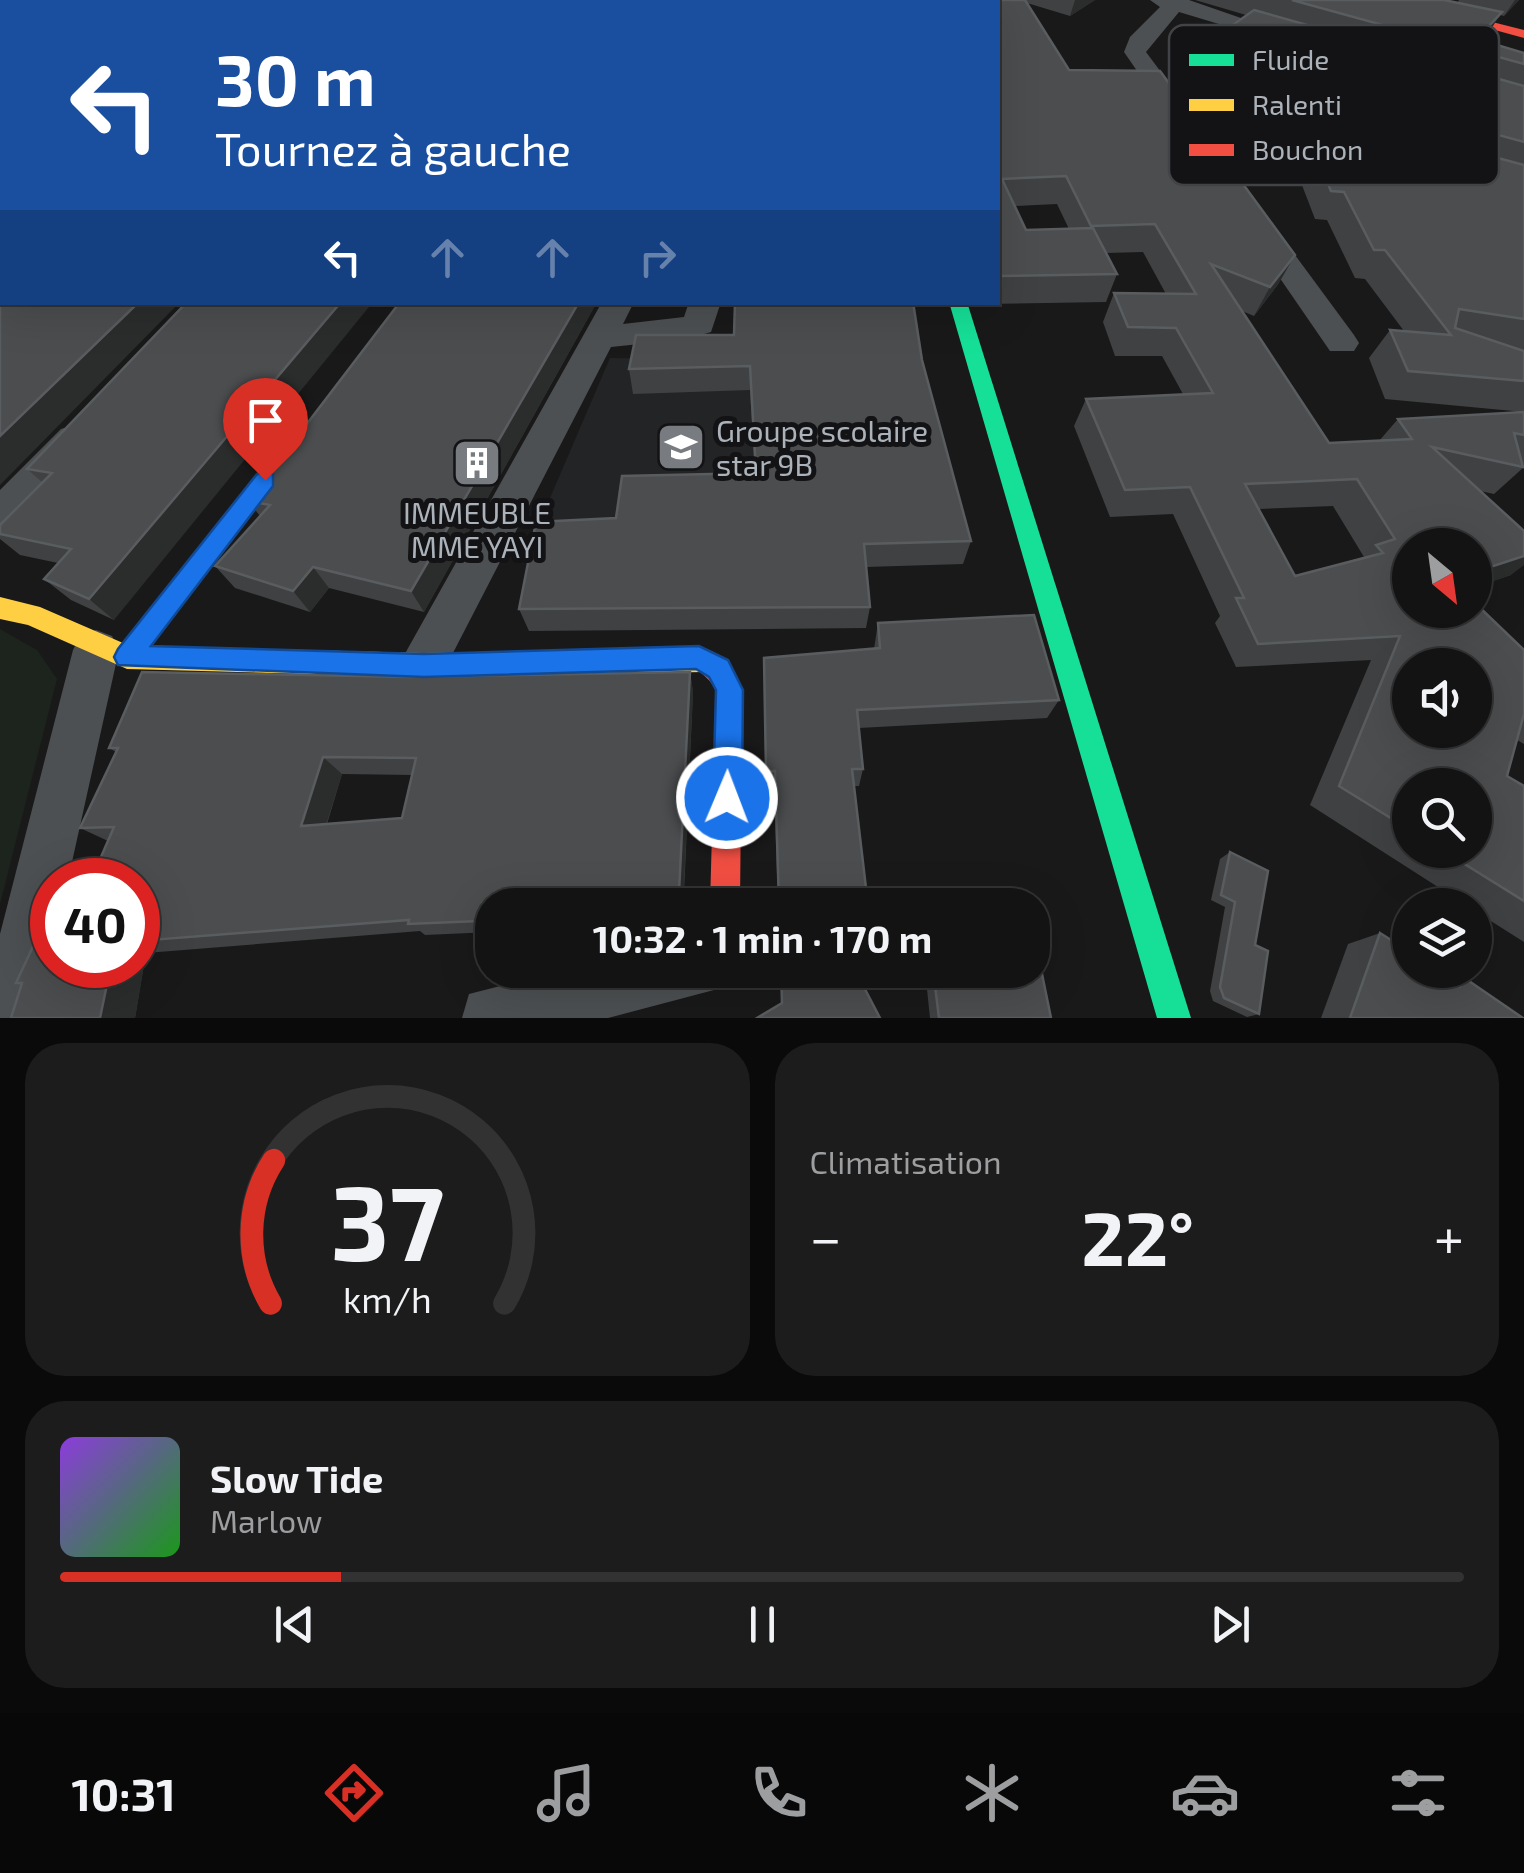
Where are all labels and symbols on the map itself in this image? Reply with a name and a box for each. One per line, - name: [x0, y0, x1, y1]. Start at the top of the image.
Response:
- legend: [1169, 25, 1499, 185]
- text: Fluide: [1252, 42, 1329, 76]
- text: Ralenti: [1252, 87, 1342, 121]
- text: Bouchon: [1252, 132, 1363, 166]
- pin: [223, 378, 308, 481]
- place label: Groupe scolaire star 9B: [716, 412, 928, 482]
- school or university icon: Groupe scolaire star 9B: [655, 421, 707, 473]
- building icon: IMMEUBLE MME YAYI: [451, 437, 503, 489]
- place label: IMMEUBLE MME YAYI: [403, 494, 551, 564]
- north arrow: [1392, 528, 1492, 628]
- position arrow: [675, 746, 779, 850]
- speed limit sign: 40: [30, 858, 160, 988]

